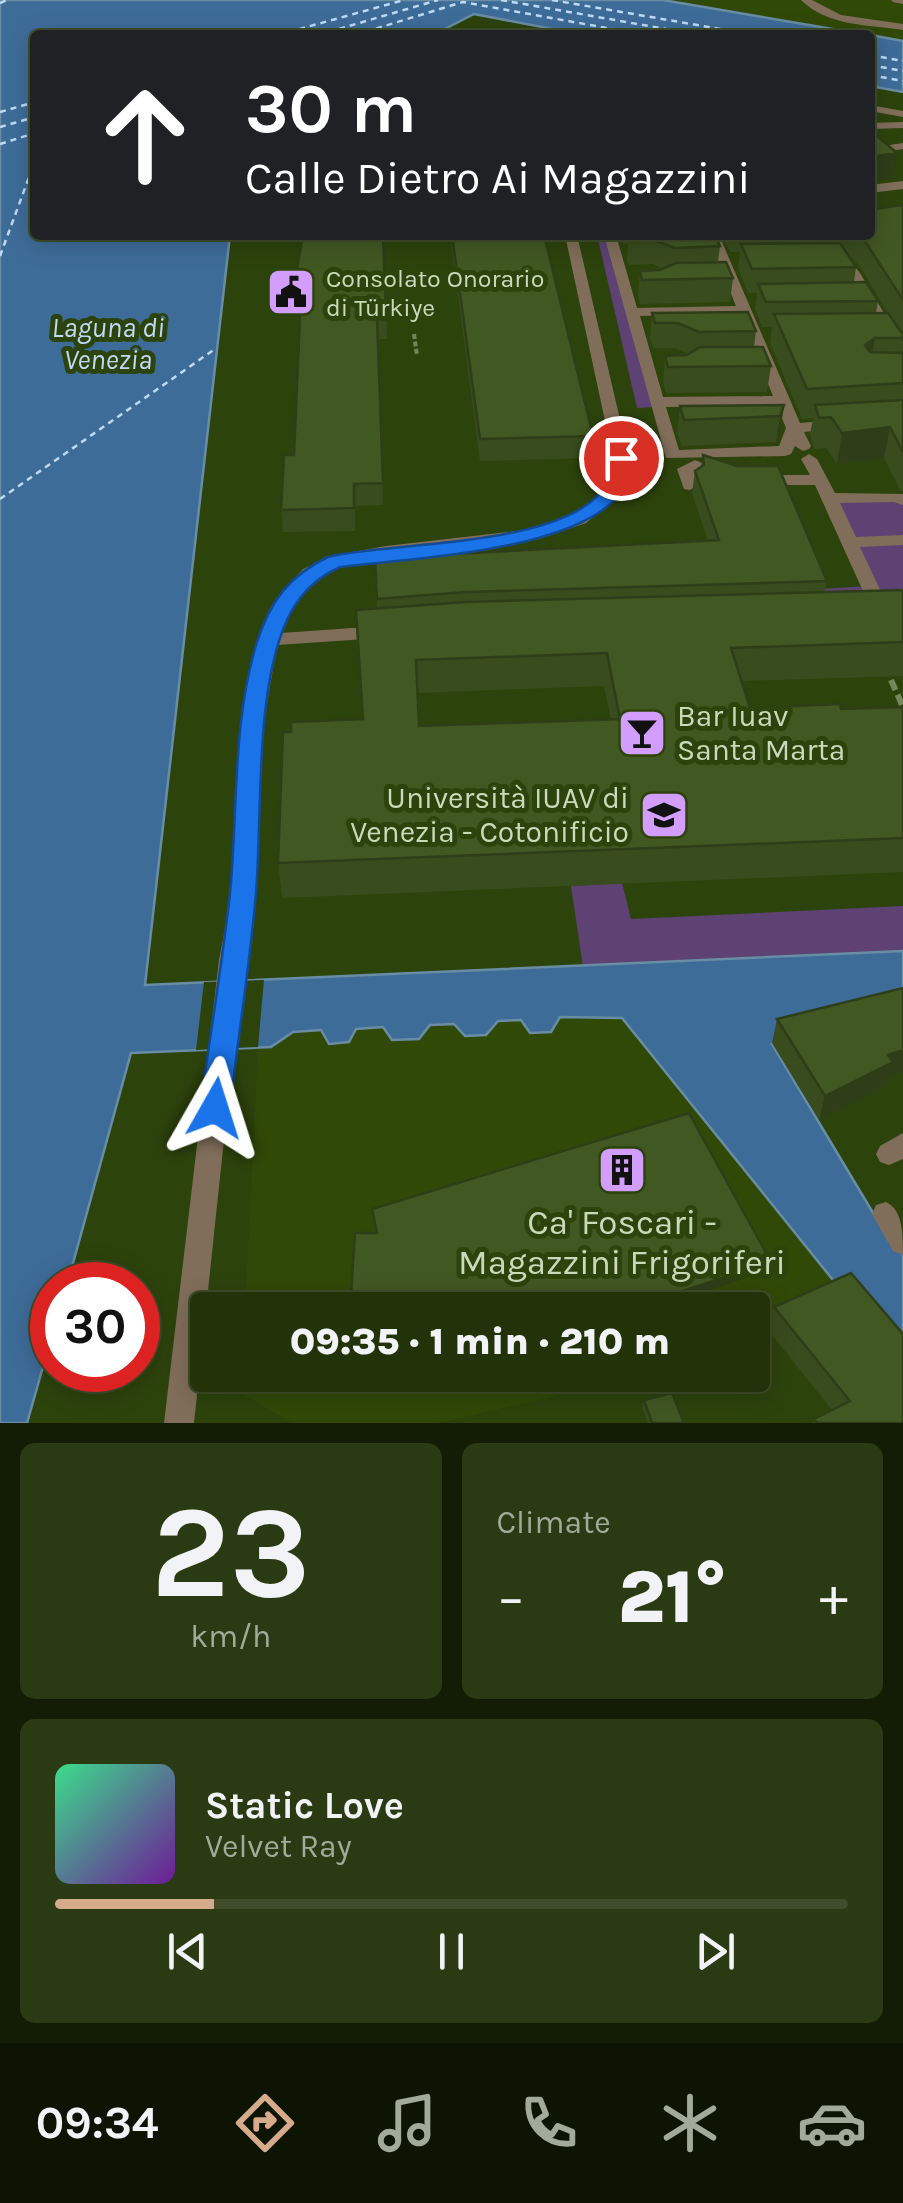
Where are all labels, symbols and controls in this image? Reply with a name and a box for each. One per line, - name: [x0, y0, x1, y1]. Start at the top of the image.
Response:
- text: 30 m: [245, 68, 417, 150]
- icon: ahead: [80, 70, 210, 200]
- text: Calle Dietro Ai Magazzini: [245, 152, 751, 204]
- place label: Consolato Onorario di Türkiye: [326, 264, 544, 322]
- public building icon: Consolato Onorario di Türkiye: [265, 266, 317, 318]
- water label: Laguna di Venezia: [51, 311, 165, 376]
- pin: [579, 416, 664, 501]
- icon: arrive: [594, 431, 649, 486]
- place label: Bar Iuav Santa Marta: [677, 698, 845, 768]
- bar icon: Bar Iuav Santa Marta: [616, 707, 668, 759]
- place label: Università IUAV di Venezia - Cotonificio: [350, 780, 629, 850]
- school or university icon: Università IUAV di Venezia - Cotonificio: [638, 789, 690, 841]
- position arrow: [163, 1056, 267, 1160]
- building icon: Ca' Foscari - Magazzini Frigoriferi: [596, 1144, 648, 1196]
- place label: Ca' Foscari - Magazzini Frigoriferi: [458, 1202, 786, 1283]
- speed limit sign: 30: [30, 1262, 160, 1392]
- text: 09:35 · 1 min · 210 m: [290, 1319, 670, 1364]
- text: 23: [151, 1477, 311, 1629]
- text: Climate: [497, 1504, 611, 1541]
- text: 21°: [618, 1553, 727, 1641]
- text: −: [497, 1565, 525, 1629]
- text: +: [819, 1565, 848, 1629]
- text: km/h: [190, 1618, 271, 1655]
- text: Static Love: [205, 1783, 404, 1828]
- text: Velvet Ray: [205, 1828, 352, 1865]
- icon: previous: [160, 1924, 215, 1979]
- icon: pause: [424, 1924, 479, 1979]
- icon: next: [688, 1924, 743, 1979]
- icon: directions: [230, 2088, 300, 2158]
- icon: music: [372, 2088, 442, 2158]
- icon: phone: [514, 2088, 584, 2158]
- icon: climate: [655, 2088, 725, 2158]
- icon: car: [797, 2088, 867, 2158]
- text: 09:34: [36, 2097, 159, 2149]

